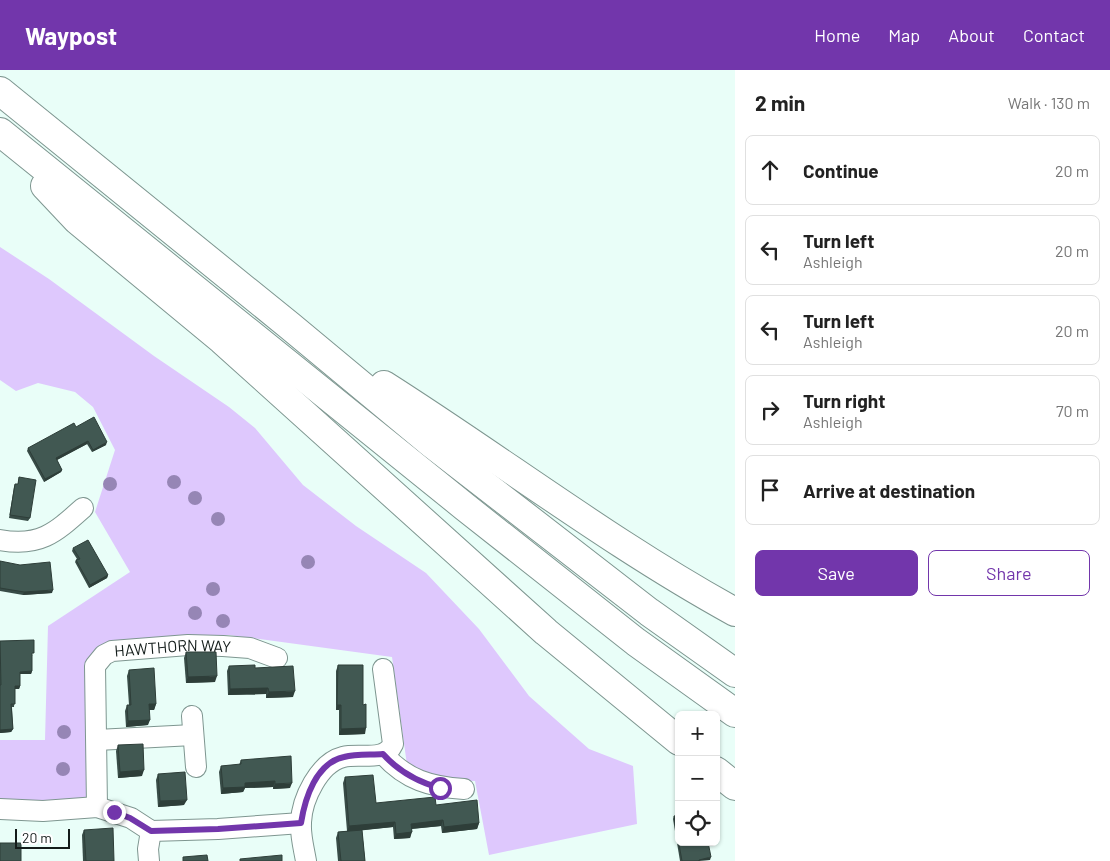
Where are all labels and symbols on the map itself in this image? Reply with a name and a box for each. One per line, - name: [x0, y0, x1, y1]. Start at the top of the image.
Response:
- street label: HAWTHORN WAY: [113, 635, 232, 660]
- route start: [429, 777, 452, 800]
- route end: [103, 801, 126, 824]
- scale bar: [15, 826, 70, 849]

